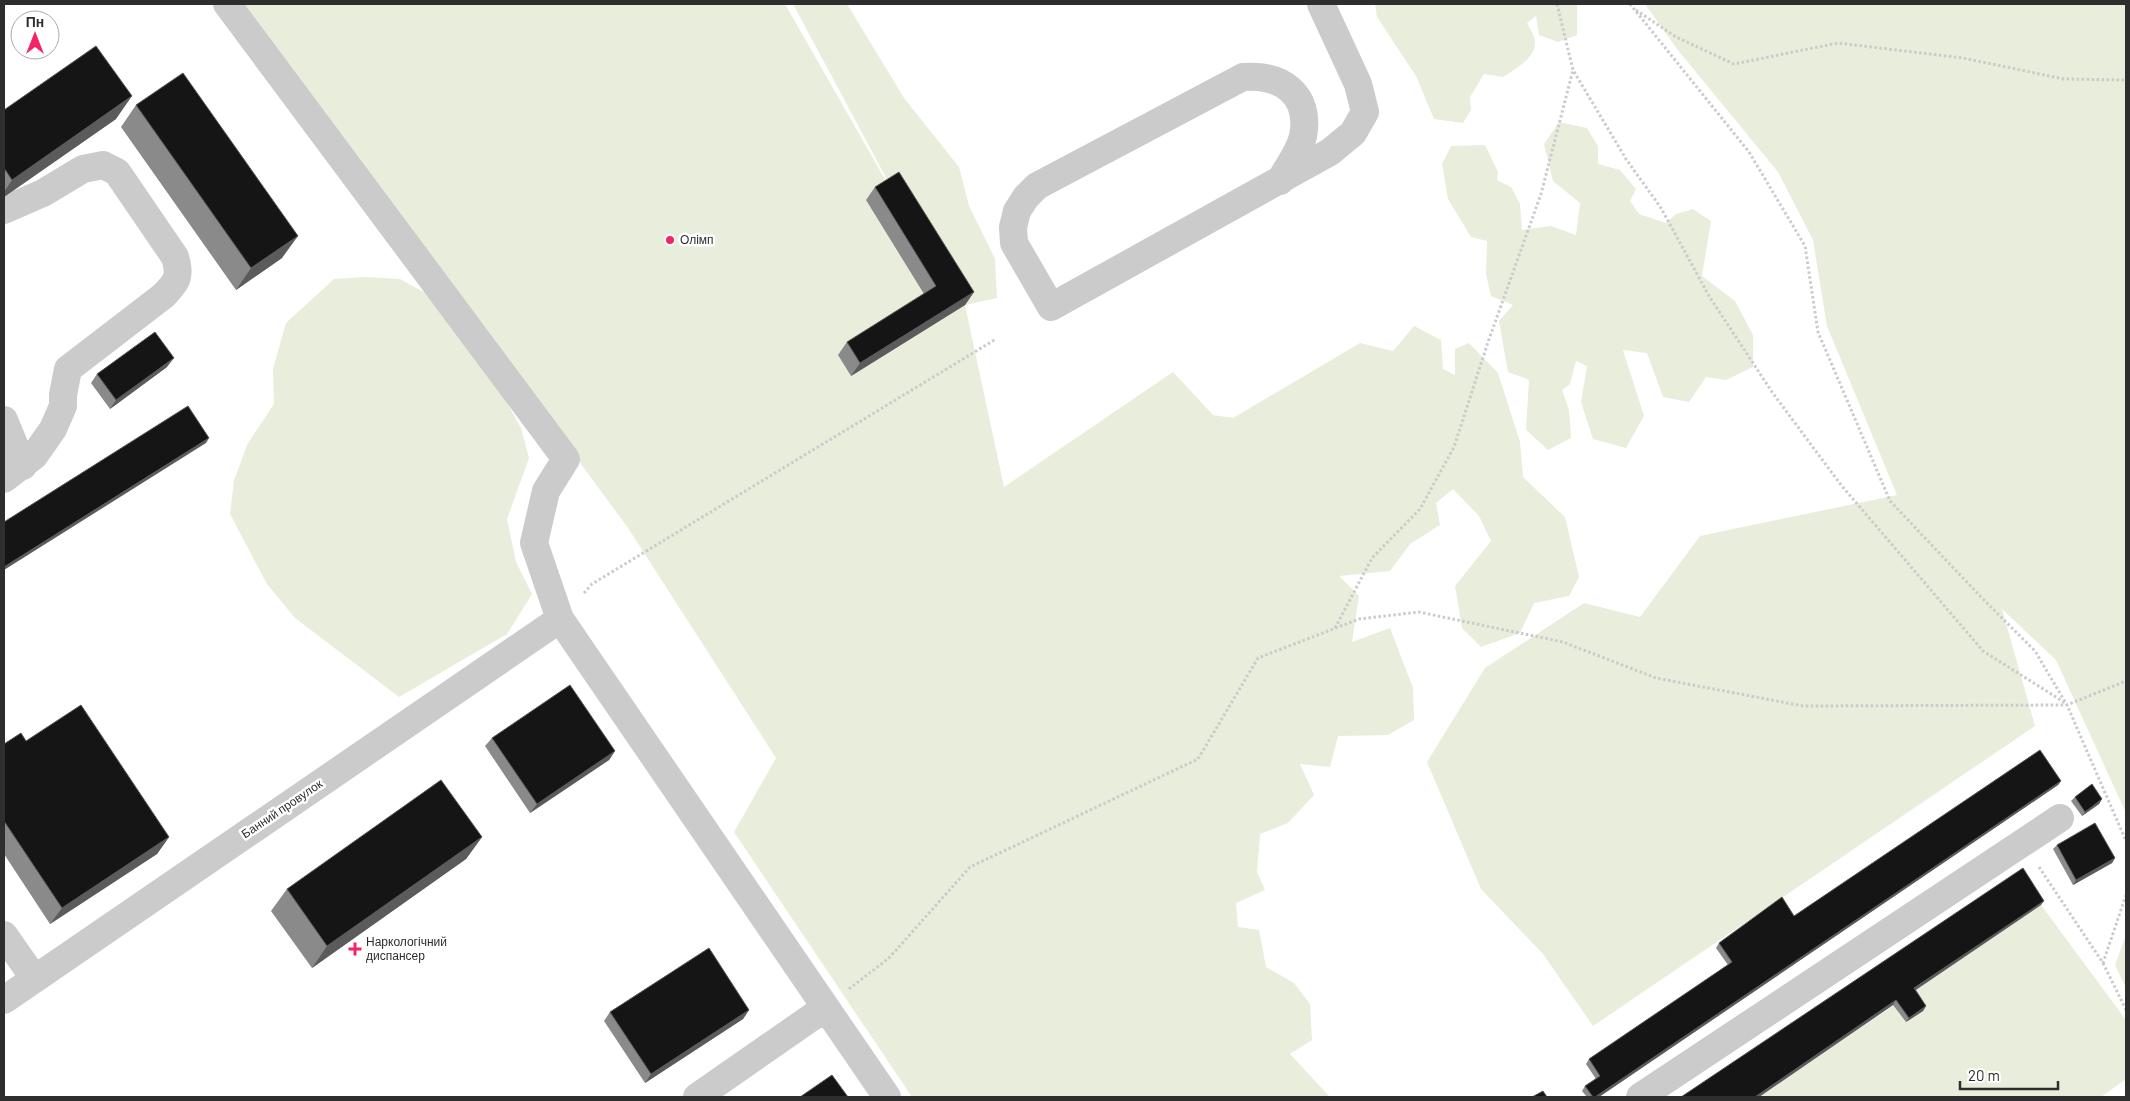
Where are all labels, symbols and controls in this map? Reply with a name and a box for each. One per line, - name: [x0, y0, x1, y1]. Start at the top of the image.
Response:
- north arrow: [10, 10, 60, 60]
- text: Пн: [26, 13, 44, 30]
- place label: Олімп: [680, 232, 714, 246]
- marker: Олімп: [664, 234, 676, 246]
- street label: Банний провулок: [238, 776, 326, 841]
- place label: Наркологічний диспансер: [366, 934, 447, 963]
- marker: Наркологічний диспансер: [348, 942, 362, 956]
- scale bar: [1960, 1058, 2058, 1090]
- text: 20 m: [1968, 1066, 2000, 1084]

